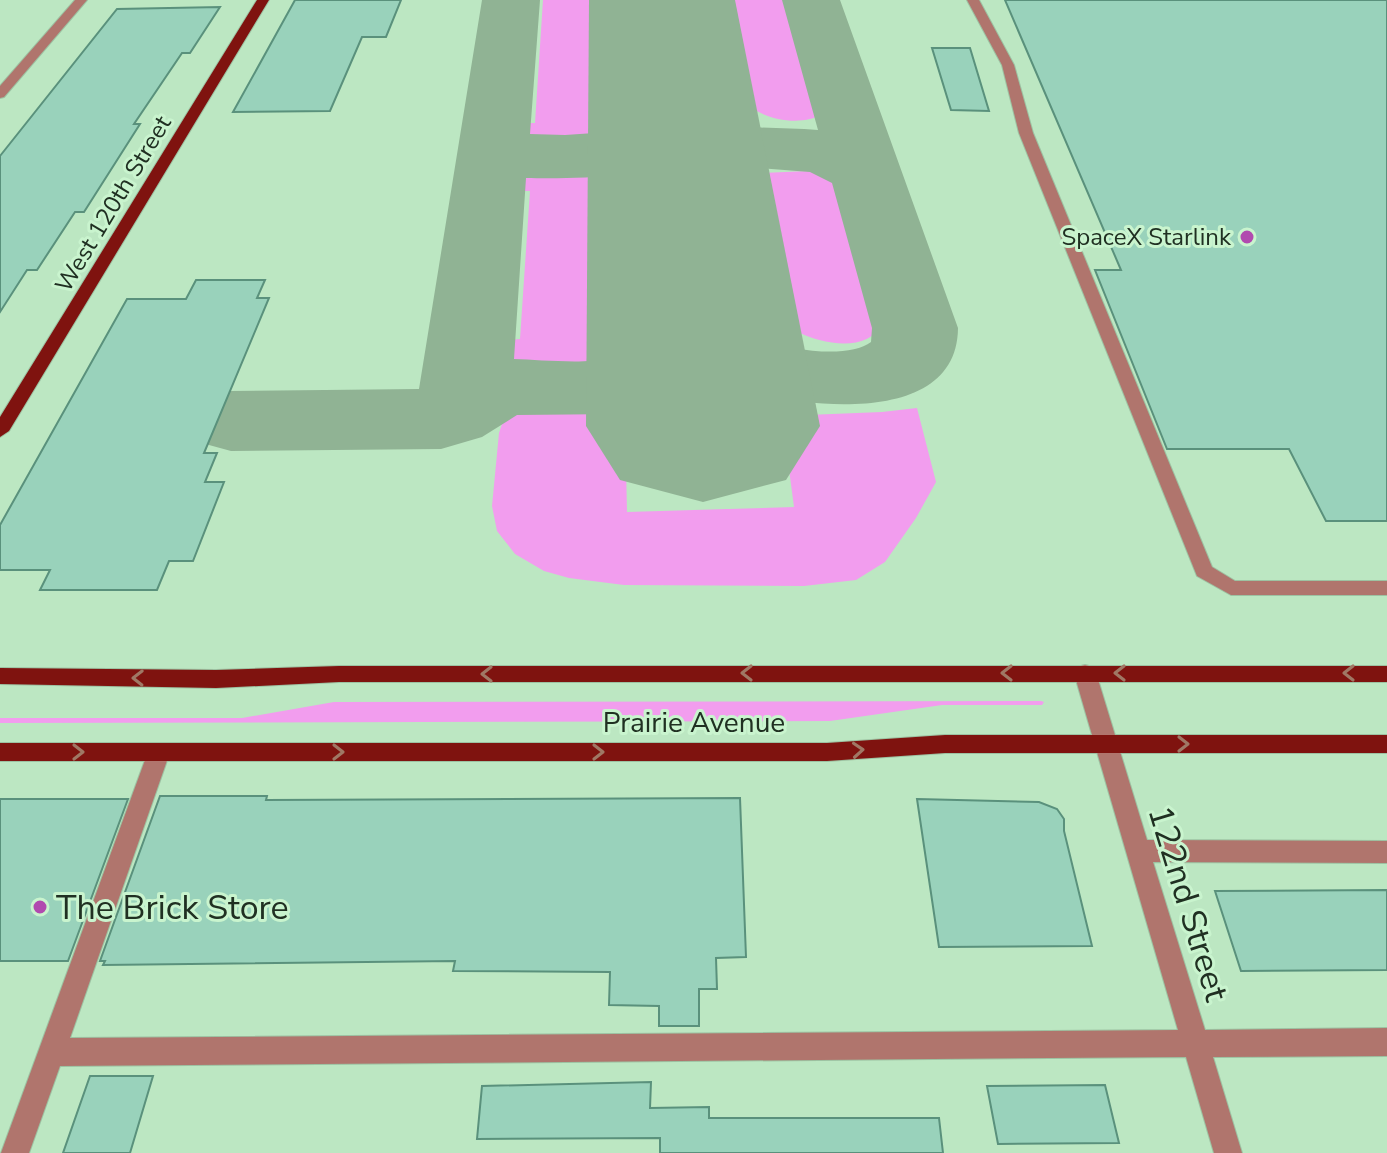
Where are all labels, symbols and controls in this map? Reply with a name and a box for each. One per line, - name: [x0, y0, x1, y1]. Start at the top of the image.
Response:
- street label: West 120th Street: [48, 109, 179, 298]
- place label: SpaceX Starlink: [1061, 221, 1232, 253]
- marker: SpaceX Starlink: [1238, 228, 1256, 246]
- one-way arrow: [740, 664, 753, 682]
- one-way arrow: [1000, 664, 1013, 682]
- one-way arrow: [1113, 664, 1126, 682]
- one-way arrow: [1342, 664, 1355, 682]
- one-way arrow: [480, 665, 493, 683]
- one-way arrow: [131, 669, 144, 687]
- street label: Prairie Avenue: [603, 704, 785, 742]
- one-way arrow: [1177, 735, 1190, 753]
- one-way arrow: [852, 742, 865, 759]
- one-way arrow: [72, 743, 85, 761]
- one-way arrow: [332, 743, 345, 761]
- one-way arrow: [592, 743, 605, 761]
- street label: 122nd Street: [1137, 800, 1240, 1008]
- place label: The Brick Store: [56, 885, 289, 931]
- marker: The Brick Store: [31, 898, 49, 916]

